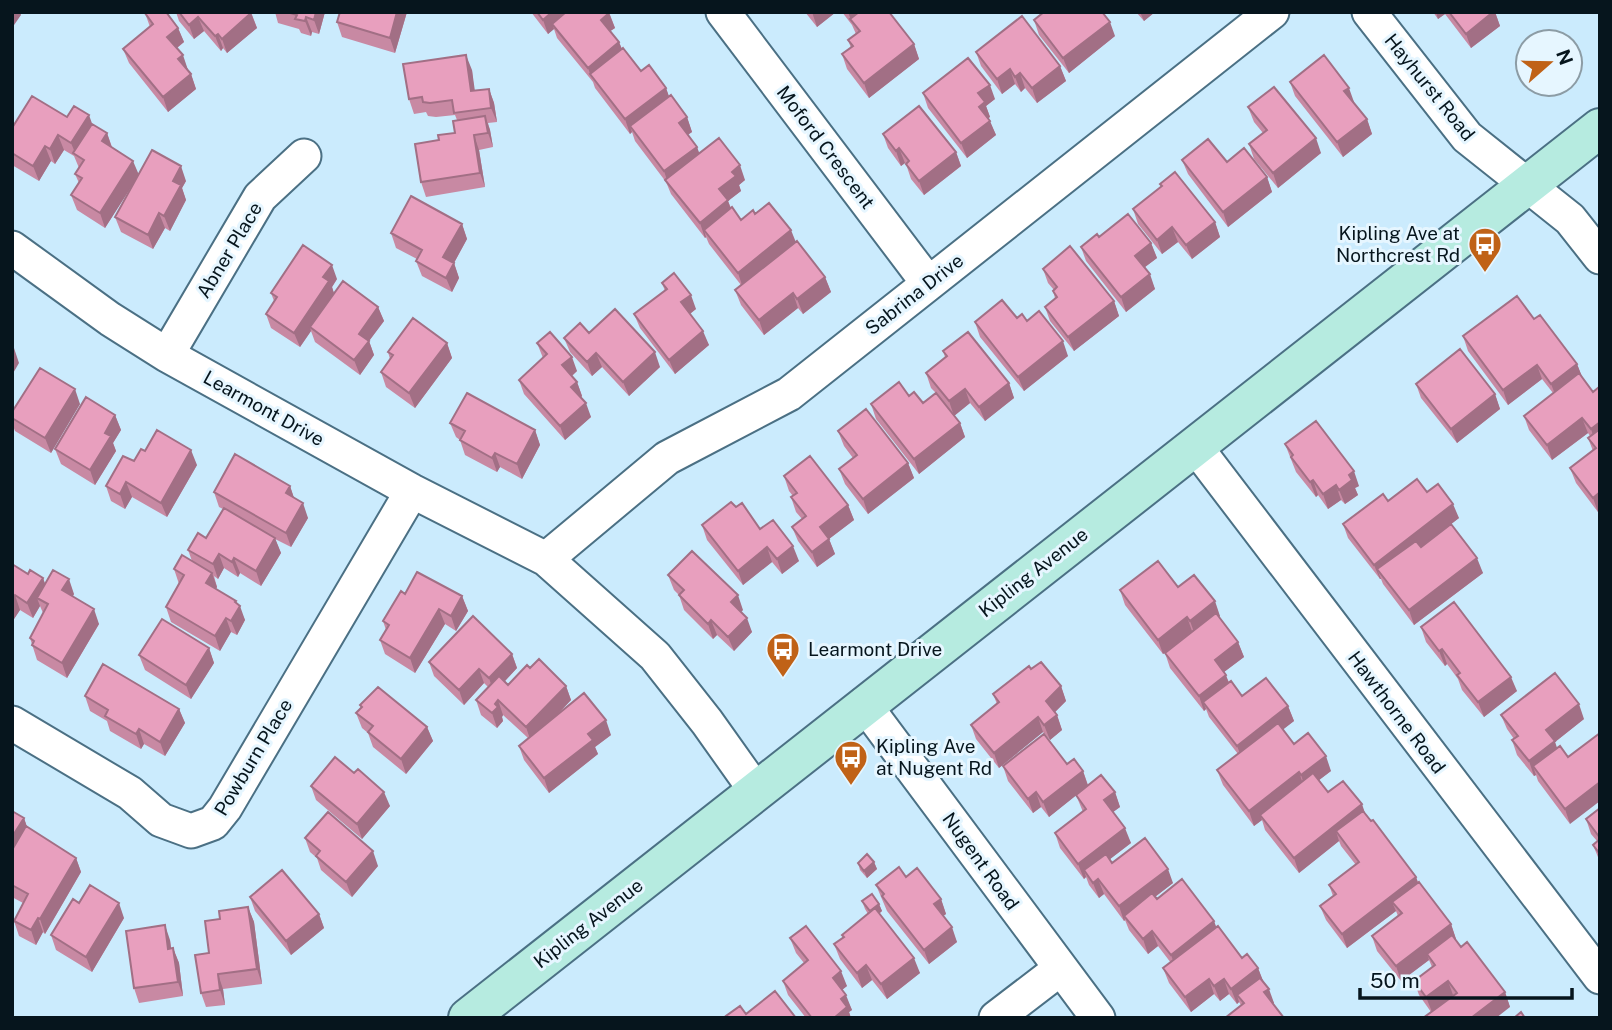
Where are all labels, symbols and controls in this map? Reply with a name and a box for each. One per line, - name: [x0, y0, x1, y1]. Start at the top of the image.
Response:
- north arrow: [1514, 28, 1584, 98]
- street label: Hayhurst Road: [1380, 29, 1480, 145]
- text: N: [1552, 46, 1578, 68]
- street label: Moford Crescent: [773, 81, 879, 213]
- street label: Abner Place: [192, 198, 266, 302]
- place label: Kipling Ave at Northcrest Rd: [1336, 222, 1460, 266]
- bus stop icon: Kipling Ave at Northcrest Rd: [1466, 225, 1504, 274]
- street label: Sabrina Drive: [861, 249, 967, 339]
- street label: Learmont Drive: [200, 366, 328, 450]
- street label: Kipling Avenue: [974, 523, 1092, 621]
- bus stop icon: Learmont Drive: [764, 630, 802, 679]
- place label: Learmont Drive: [808, 638, 942, 660]
- street label: Hawthorne Road: [1344, 647, 1450, 777]
- street label: Powburn Place: [210, 695, 296, 819]
- place label: Kipling Ave at Nugent Rd: [876, 735, 992, 779]
- bus stop icon: Kipling Ave at Nugent Rd: [832, 738, 870, 787]
- street label: Nugent Road: [938, 808, 1024, 914]
- street label: Kipling Avenue: [529, 874, 647, 972]
- scale bar: [1360, 956, 1572, 1000]
- text: 50 m: [1370, 968, 1420, 993]

